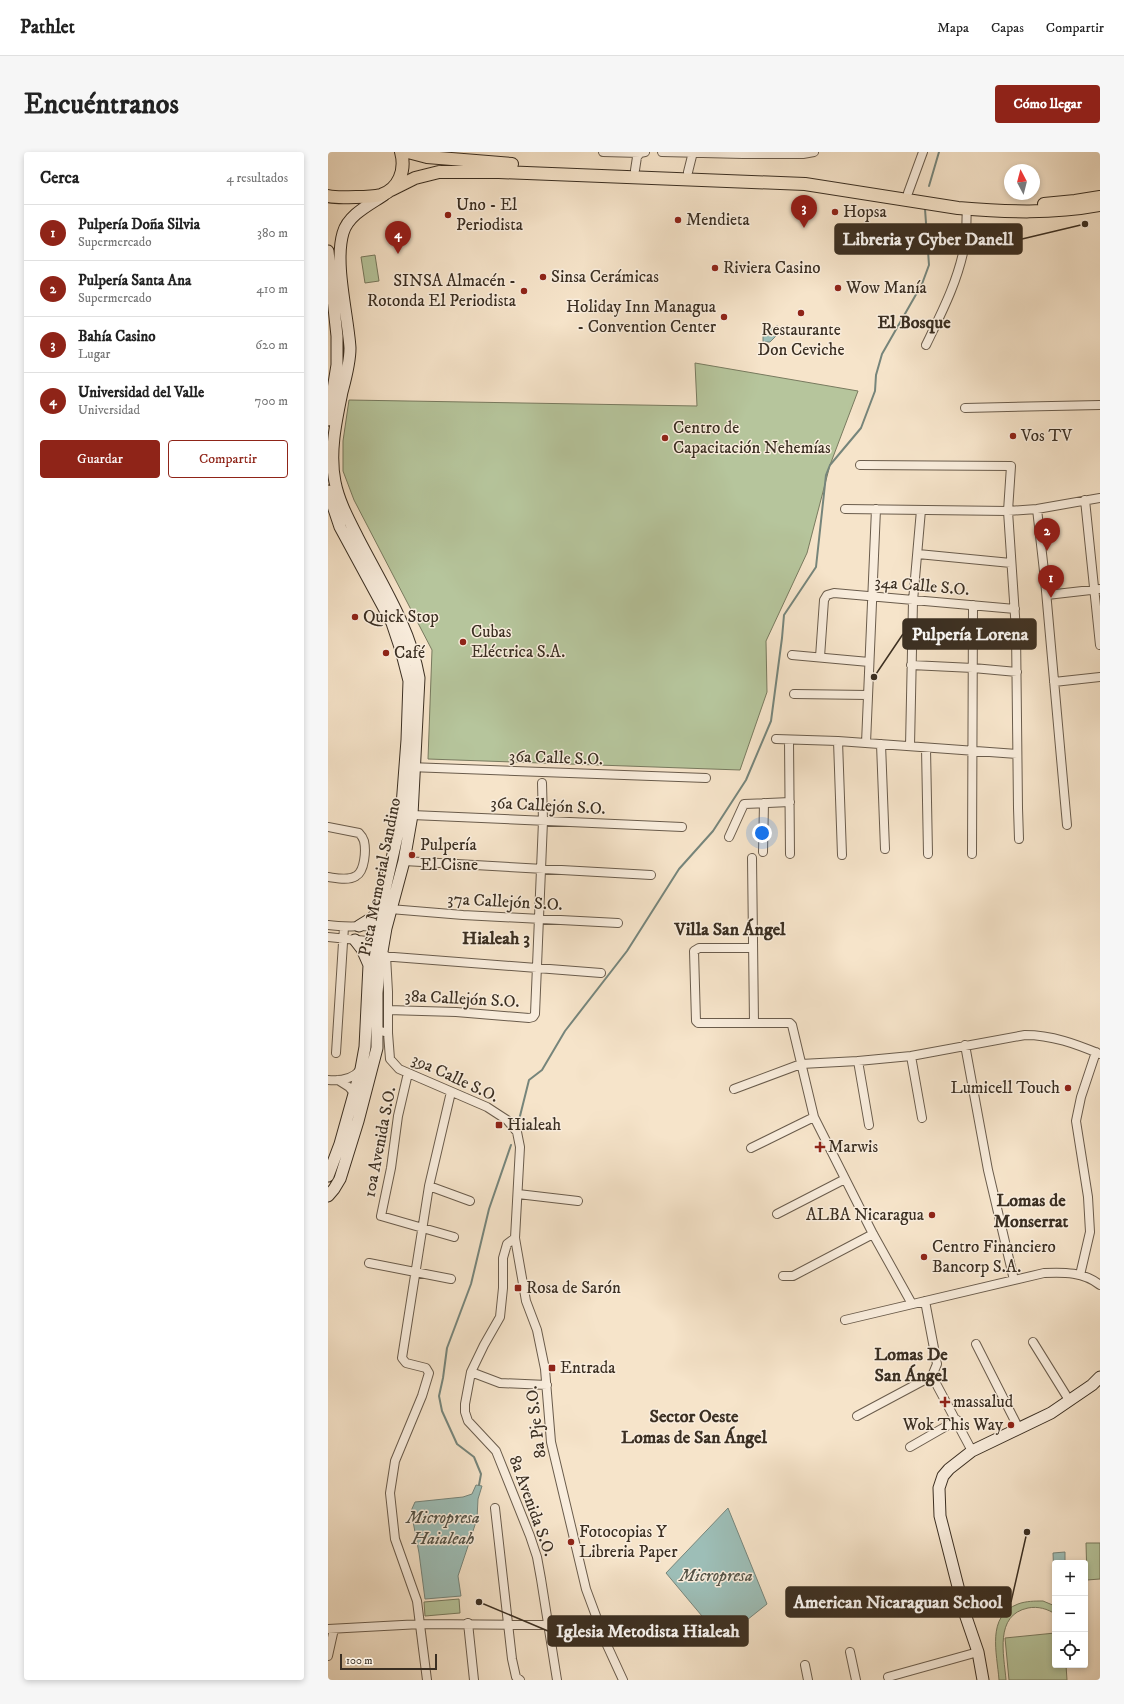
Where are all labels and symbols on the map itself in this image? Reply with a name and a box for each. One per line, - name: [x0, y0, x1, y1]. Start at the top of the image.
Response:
- north arrow: [1004, 164, 1040, 200]
- place label: Uno - El Periodista: [456, 194, 524, 236]
- pin: 3: [791, 195, 817, 228]
- place label: Hopsa: [843, 201, 887, 223]
- marker: Hopsa: [830, 207, 840, 217]
- place label: Mendieta: [686, 209, 751, 231]
- marker: Uno - El Periodista: [443, 210, 453, 220]
- marker: Mendieta: [673, 215, 683, 225]
- pin: 4: [385, 221, 411, 254]
- callout: Libreria y Cyber Danell: [835, 224, 1022, 254]
- text: Libreria y Cyber Danell: [843, 229, 1014, 251]
- place label: Riviera Casino: [723, 257, 820, 279]
- marker: Riviera Casino: [710, 263, 720, 273]
- place label: Sinsa Cerámicas: [551, 266, 659, 288]
- place label: SINSA Almacén - Rotonda El Periodista: [367, 270, 517, 312]
- marker: Sinsa Cerámicas: [538, 272, 548, 282]
- place label: Wow Manía: [845, 277, 928, 299]
- marker: Wow Manía: [833, 283, 843, 293]
- marker: SINSA Almacén - Rotonda El Periodista: [519, 286, 529, 296]
- place label: Holiday Inn Managua - Convention Center: [566, 296, 717, 338]
- marker: Restaurante Don Ceviche: [796, 308, 806, 318]
- marker: Holiday Inn Managua - Convention Center: [719, 312, 729, 322]
- district label: El Bosque: [877, 312, 951, 334]
- place label: Restaurante Don Ceviche: [758, 319, 844, 361]
- place label: Centro de Capacitación Nehemías: [673, 417, 831, 459]
- place label: Vos TV: [1020, 425, 1074, 447]
- marker: Vos TV: [1008, 431, 1018, 441]
- marker: Centro de Capacitación Nehemías: [660, 433, 670, 443]
- pin: 2: [1034, 518, 1060, 551]
- pin: 1: [1038, 565, 1064, 598]
- street label: 34a Calle S.O.: [874, 571, 970, 601]
- place label: Quick Stop: [363, 606, 439, 628]
- marker: Quick Stop: [350, 612, 360, 622]
- callout: Pulpería Lorena: [903, 619, 1036, 649]
- place label: Cubas Eléctrica S.A.: [471, 621, 565, 663]
- text: Pulpería Lorena: [912, 624, 1029, 646]
- marker: Cubas Eléctrica S.A.: [458, 637, 468, 647]
- place label: Café: [394, 642, 425, 664]
- marker: Café: [381, 648, 391, 658]
- street label: 36a Calle S.O.: [509, 745, 603, 771]
- street label: 36a Callejón S.O.: [490, 792, 606, 820]
- street label: Pista Memorial Sandino: [354, 796, 406, 958]
- your location: [752, 823, 772, 843]
- place label: Pulpería El Cisne: [420, 834, 478, 876]
- marker: Pulpería El Cisne: [407, 850, 417, 860]
- street label: 37a Callejón S.O.: [447, 888, 563, 916]
- district label: Villa San Ángel: [673, 918, 786, 941]
- district label: Hialeah 3: [462, 928, 530, 950]
- street label: 38a Callejón S.O.: [404, 985, 520, 1013]
- street label: 39a Calle S.O.: [408, 1048, 502, 1108]
- place label: Lumicell Touch: [950, 1077, 1060, 1099]
- marker: Lumicell Touch: [1063, 1083, 1073, 1093]
- street label: 10a Avenida S.O.: [358, 1085, 402, 1199]
- place label: Hialeah: [507, 1114, 561, 1136]
- marker: Hialeah: [494, 1120, 504, 1130]
- place label: Marwis: [828, 1136, 878, 1158]
- marker: Marwis: [815, 1142, 825, 1152]
- district label: Lomas de Monserrat: [994, 1190, 1069, 1233]
- place label: ALBA Nicaragua: [806, 1204, 925, 1226]
- marker: ALBA Nicaragua: [927, 1210, 937, 1220]
- place label: Centro Financiero Bancorp S.A.: [932, 1236, 1056, 1278]
- marker: Centro Financiero Bancorp S.A.: [919, 1252, 929, 1262]
- place label: Rosa de Sarón: [526, 1277, 621, 1299]
- marker: Rosa de Sarón: [513, 1283, 523, 1293]
- district label: Lomas De San Ángel: [874, 1344, 948, 1387]
- place label: Entrada: [560, 1357, 616, 1379]
- marker: Entrada: [547, 1363, 557, 1373]
- street label: 8a Pje S.O.: [521, 1385, 551, 1459]
- place label: massalud: [953, 1391, 1014, 1413]
- marker: massalud: [940, 1397, 950, 1407]
- district label: Sector Oeste Lomas de San Ángel: [621, 1406, 768, 1449]
- place label: Wok This Way: [902, 1414, 1004, 1436]
- marker: Wok This Way: [1006, 1420, 1016, 1430]
- street label: 8a Avenida S.O.: [504, 1453, 560, 1559]
- water label: Micropresa Haialeah: [404, 1507, 480, 1550]
- place label: Fotocopias Y Libreria Paper: [579, 1521, 678, 1563]
- marker: Fotocopias Y Libreria Paper: [566, 1537, 576, 1547]
- water label: Micropresa: [677, 1565, 753, 1587]
- callout: American Nicaraguan School: [786, 1587, 1011, 1617]
- text: American Nicaraguan School: [793, 1592, 1003, 1614]
- callout: Iglesia Metodista Hialeah: [548, 1616, 748, 1646]
- text: Iglesia Metodista Hialeah: [556, 1621, 740, 1643]
- scale bar: [340, 1652, 437, 1671]

